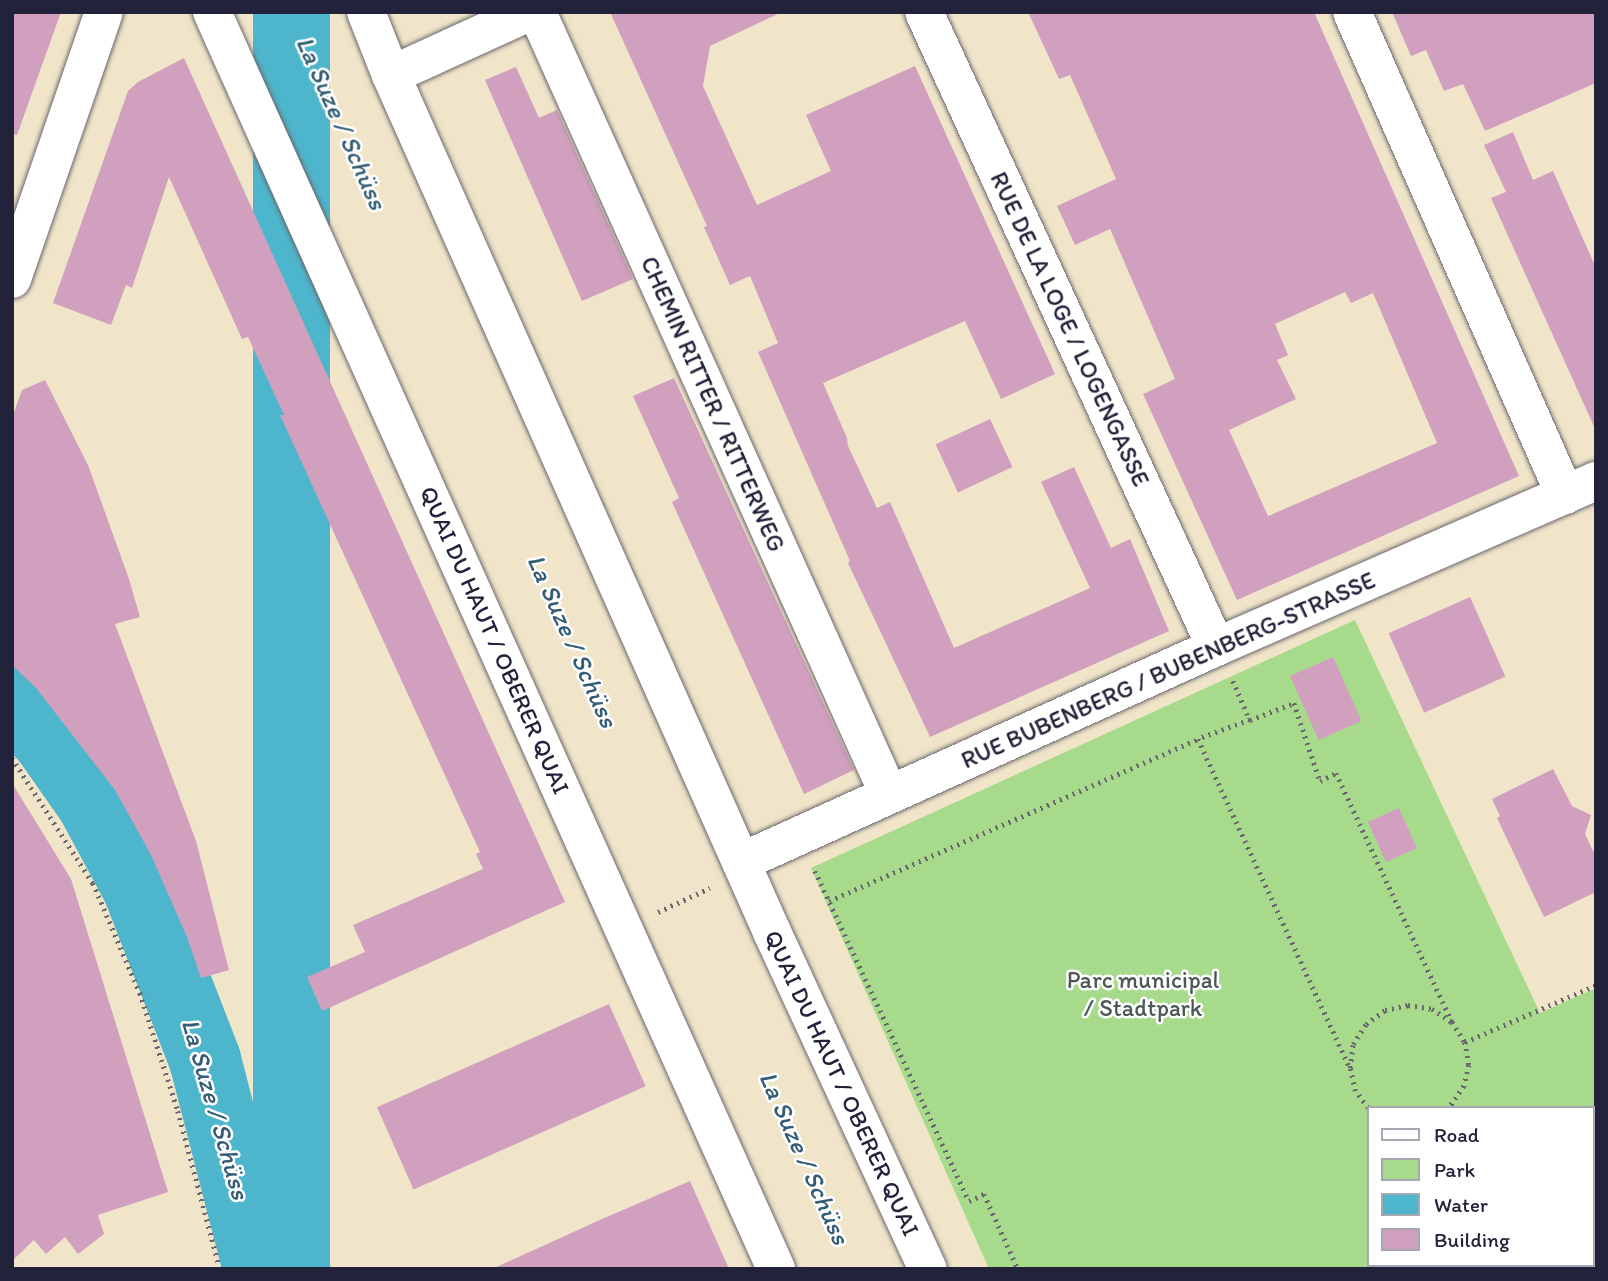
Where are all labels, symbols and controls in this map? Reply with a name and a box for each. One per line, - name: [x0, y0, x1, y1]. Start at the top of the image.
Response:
- water label: La Suze / Schüss: [289, 32, 393, 214]
- street label: RUE DE LA LOGE / LOGENGASSE: [984, 167, 1156, 491]
- street label: CHEMIN RITTER / RITTERWEG: [635, 252, 791, 556]
- street label: QUAI DU HAUT / OBERER QUAI: [414, 481, 576, 799]
- water label: La Suze / Schüss: [520, 550, 624, 732]
- street label: RUE BUBENBERG / BUBENBERG-STRASSE: [956, 565, 1380, 775]
- street label: QUAI DU HAUT / OBERER QUAI: [758, 925, 926, 1241]
- park label: Parc municipal / Stadtpark: [1066, 966, 1220, 1022]
- water label: La Suze / Schüss: [174, 1015, 256, 1203]
- water label: La Suze / Schüss: [752, 1067, 856, 1249]
- legend: [1366, 1106, 1594, 1267]
- text: Road: [1434, 1122, 1479, 1147]
- text: Park: [1434, 1157, 1475, 1182]
- text: Water: [1434, 1192, 1488, 1217]
- text: Building: [1434, 1227, 1510, 1252]

